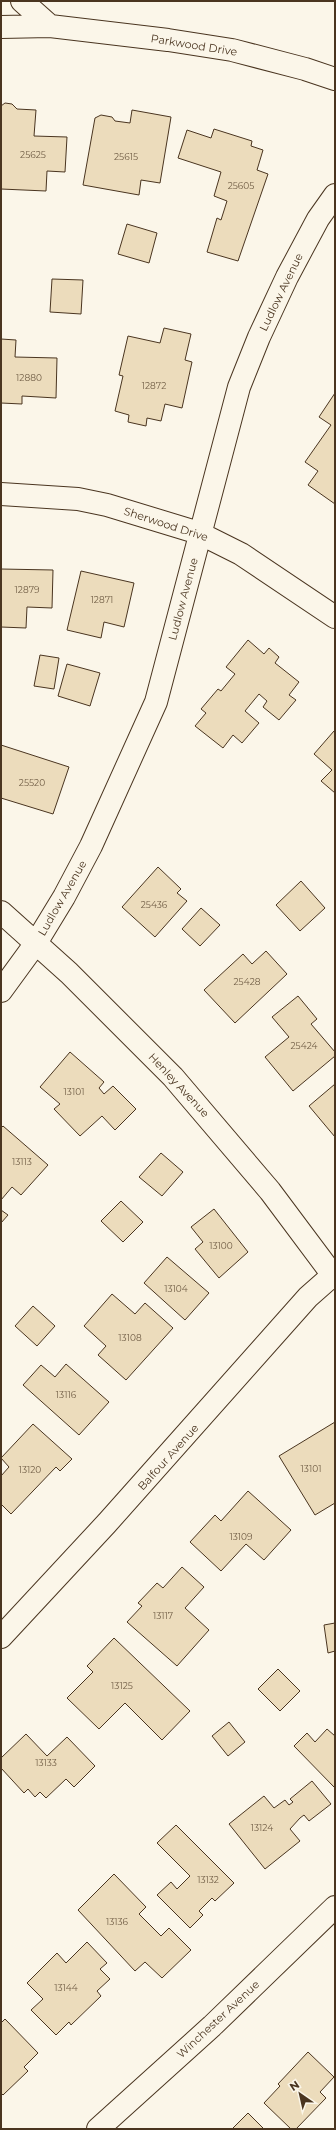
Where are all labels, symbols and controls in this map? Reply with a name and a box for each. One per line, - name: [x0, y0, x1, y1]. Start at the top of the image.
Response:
- street label: Parkwood Drive: [150, 31, 239, 59]
- house number: 25625: [20, 149, 46, 160]
- house number: 25615: [114, 151, 138, 162]
- house number: 25605: [228, 180, 254, 191]
- street label: Ludlow Avenue: [256, 250, 306, 333]
- house number: 12880: [16, 372, 42, 383]
- house number: 12872: [142, 380, 166, 391]
- street label: Sherwood Drive: [122, 504, 210, 544]
- street label: Ludlow Avenue: [165, 556, 201, 642]
- house number: 12879: [15, 584, 40, 595]
- house number: 12871: [91, 594, 113, 605]
- house number: 25520: [19, 777, 45, 788]
- street label: Ludlow Avenue: [35, 857, 89, 938]
- house number: 25436: [141, 899, 168, 910]
- house number: 25428: [234, 976, 261, 987]
- house number: 25424: [291, 1040, 318, 1051]
- street label: Henley Avenue: [146, 1050, 213, 1120]
- house number: 13101: [64, 1086, 84, 1097]
- house number: 13113: [12, 1156, 32, 1167]
- house number: 13100: [209, 1240, 233, 1251]
- house number: 13104: [164, 1283, 188, 1294]
- house number: 13108: [118, 1332, 142, 1343]
- house number: 13116: [56, 1389, 77, 1400]
- street label: Balfour Avenue: [135, 1421, 202, 1493]
- house number: 13101: [301, 1463, 321, 1474]
- house number: 13120: [19, 1464, 41, 1475]
- house number: 13109: [229, 1531, 253, 1542]
- house number: 13117: [153, 1610, 173, 1621]
- house number: 13125: [111, 1680, 133, 1691]
- house number: 13133: [35, 1757, 57, 1768]
- house number: 13124: [251, 1822, 273, 1833]
- house number: 13132: [197, 1874, 219, 1885]
- house number: 13136: [106, 1916, 129, 1927]
- street label: Winchester Avenue: [174, 1977, 262, 2061]
- house number: 13144: [54, 1982, 78, 1993]
- north arrow: [280, 2074, 320, 2114]
- text: N: [287, 2077, 302, 2094]

